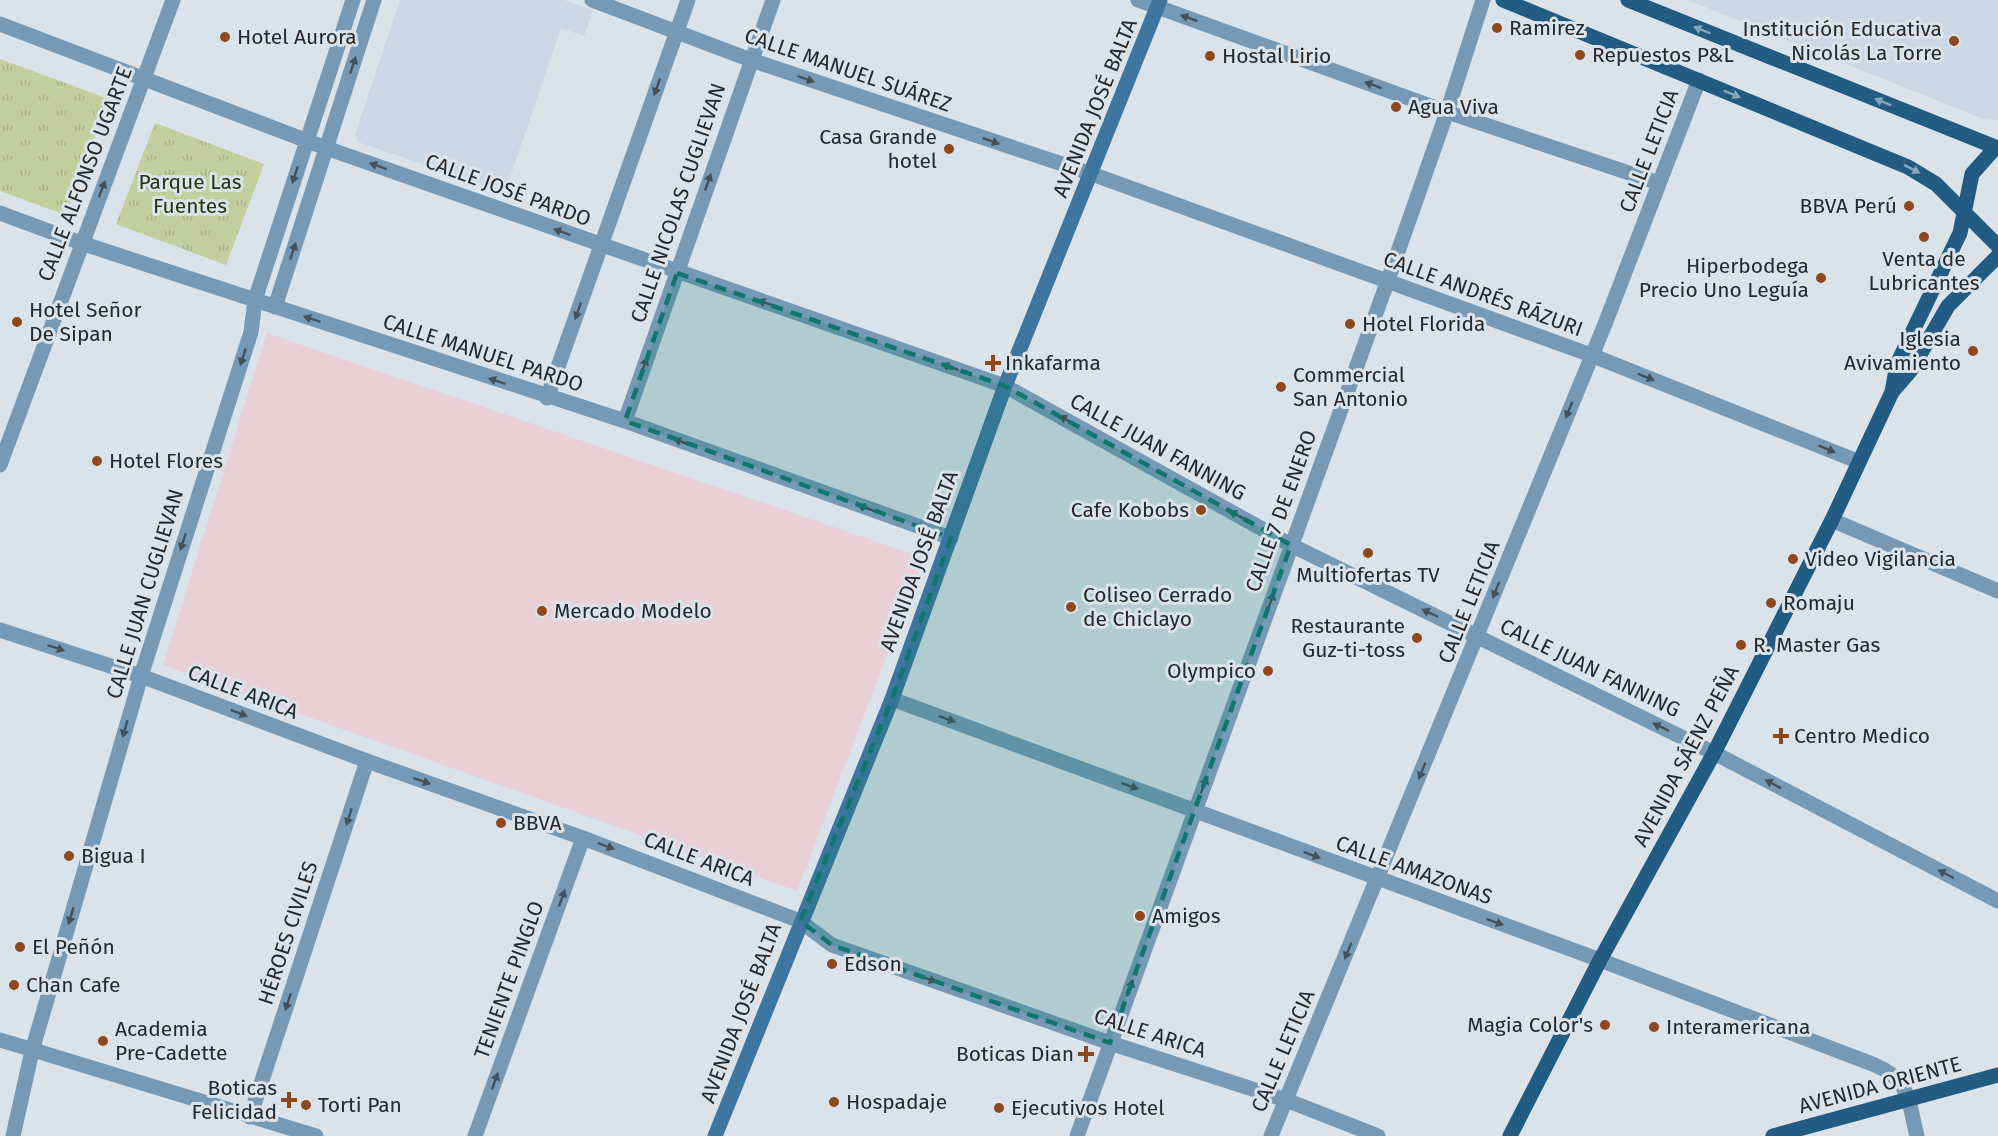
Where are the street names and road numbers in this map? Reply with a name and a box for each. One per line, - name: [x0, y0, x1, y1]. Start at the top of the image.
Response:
- street label: AVENIDA JOSÉ BALTA: [1047, 15, 1143, 201]
- street label: CALLE MANUEL SUÁREZ: [741, 22, 955, 118]
- street label: CALLE ALFONSO UGARTE: [32, 63, 138, 285]
- street label: CALLE NICOLAS CUGLIEVAN: [625, 80, 731, 326]
- street label: CALLE LETICIA: [1614, 86, 1684, 216]
- street label: CALLE JOSÉ PARDO: [422, 148, 594, 232]
- street label: CALLE ANDRÉS RÁZURI: [1380, 246, 1586, 342]
- street label: CALLE MANUEL PARDO: [380, 308, 586, 398]
- street label: CALLE JUAN FANNING: [1065, 388, 1251, 506]
- street label: CALLE 7 DE ENERO: [1240, 426, 1322, 596]
- street label: AVENIDA JOSÉ BALTA: [874, 467, 964, 655]
- street label: CALLE JUAN CUGLIEVAN: [101, 486, 189, 702]
- street label: CALLE LETICIA: [1433, 537, 1505, 667]
- street label: CALLE JUAN FANNING: [1496, 613, 1684, 723]
- street label: CALLE ARICA: [184, 659, 302, 725]
- street label: AVENIDA SÁENZ PEÑA: [1627, 661, 1745, 851]
- street label: CALLE ARICA: [640, 826, 758, 892]
- street label: CALLE AMAZONAS: [1332, 830, 1496, 910]
- street label: HÉROES CIVILES: [253, 858, 323, 1008]
- street label: TENIENTE PINGLO: [468, 898, 550, 1062]
- street label: AVENIDA JOSÉ BALTA: [695, 919, 787, 1107]
- street label: CALLE LETICIA: [1246, 986, 1320, 1116]
- street label: CALLE ARICA: [1091, 1003, 1209, 1063]
- street label: AVENIDA ORIENTE: [1796, 1051, 1964, 1119]

